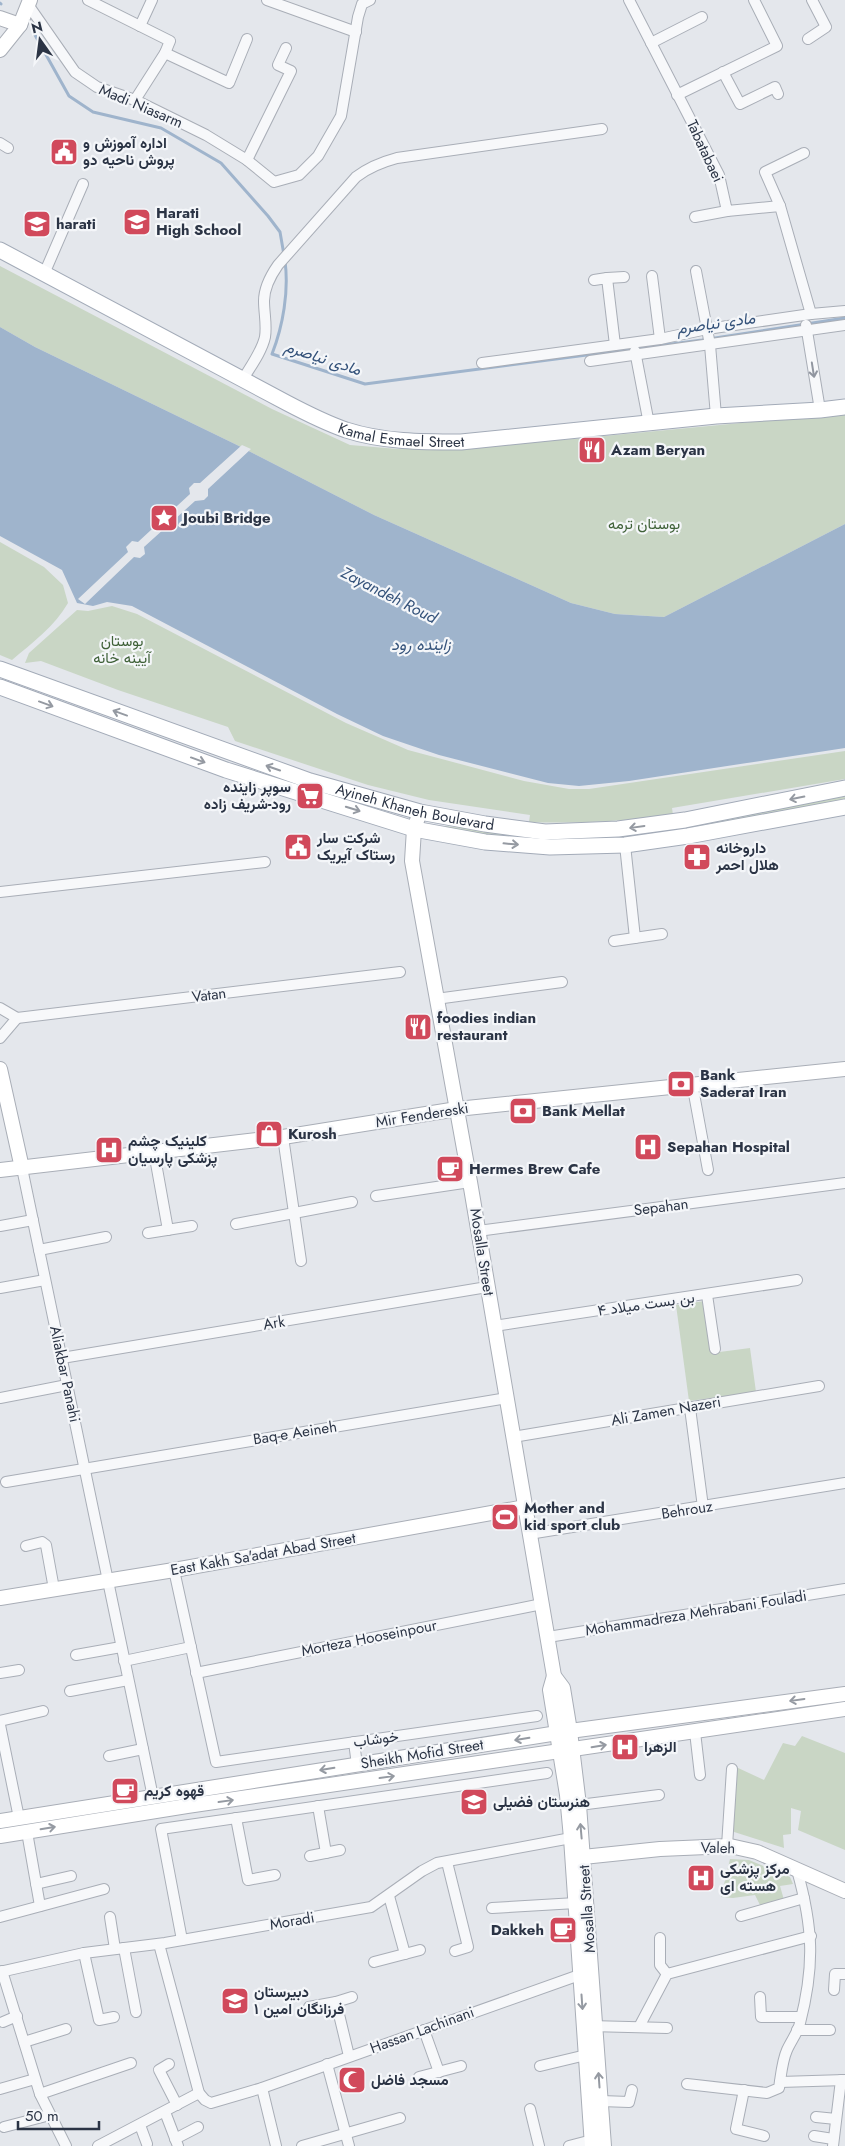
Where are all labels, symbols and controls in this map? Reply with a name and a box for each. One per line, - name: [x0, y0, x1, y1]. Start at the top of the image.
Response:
- north arrow: [15, 15, 65, 65]
- text: N: [29, 16, 45, 38]
- street label: Madi Niasarm: [96, 78, 186, 134]
- street label: Tabatabaei: [681, 116, 729, 186]
- place label: اداره آموزش و پروش ناحیه دو: [83, 132, 175, 171]
- public building icon: اداره آموزش و پروش ناحیه دو: [49, 137, 79, 167]
- place label: Harati High School: [156, 202, 241, 241]
- school or university icon: Harati High School: [122, 207, 152, 237]
- school or university icon: harati: [22, 209, 52, 239]
- place label: harati: [56, 213, 96, 235]
- water label: مادی نیاصرم: [674, 306, 757, 340]
- water label: مادی نیاصرم: [281, 335, 364, 381]
- one-way arrow: [809, 362, 819, 378]
- street label: Kamal Esmael Street: [335, 417, 466, 453]
- restaurant icon: Azam Beryan: [577, 435, 607, 465]
- place label: Azam Beryan: [610, 439, 705, 461]
- place icon: Joubi Bridge: [149, 503, 179, 533]
- place label: Joubi Bridge: [180, 507, 271, 529]
- park label: بوستان ترمه: [608, 513, 680, 535]
- water label: Zayandeh Roud: [336, 560, 442, 630]
- park label: بوستان آیینه خانه: [93, 630, 152, 669]
- water label: زاینده رود: [391, 633, 452, 656]
- one-way arrow: [37, 700, 53, 709]
- one-way arrow: [113, 708, 128, 717]
- one-way arrow: [190, 756, 205, 765]
- one-way arrow: [266, 763, 281, 772]
- place label: سوپر زاینده رود-شریف زاده: [204, 776, 291, 815]
- street label: Ayineh Khaneh Boulevard: [333, 778, 496, 836]
- supermarket icon: سوپر زاینده رود-شریف زاده: [295, 781, 325, 811]
- one-way arrow: [790, 793, 806, 803]
- one-way arrow: [345, 805, 361, 815]
- one-way arrow: [630, 822, 646, 832]
- place label: شرکت سار رستاک آیریک: [316, 827, 395, 866]
- public building icon: شرکت سار رستاک آیریک: [283, 832, 313, 862]
- place label: داروخانه هلال احمر: [715, 837, 779, 876]
- one-way arrow: [503, 839, 519, 849]
- pharmacy icon: داروخانه هلال احمر: [682, 842, 712, 872]
- street label: Vatan: [191, 982, 227, 1008]
- place label: foodies indian restaurant: [437, 1007, 536, 1046]
- restaurant icon: foodies indian restaurant: [403, 1012, 433, 1042]
- place label: Bank Saderat Iran: [700, 1064, 787, 1103]
- bank icon: Bank Saderat Iran: [666, 1069, 696, 1099]
- bank icon: Bank Mellat: [508, 1096, 538, 1126]
- street label: Mir Fendereski: [374, 1097, 470, 1133]
- place label: Bank Mellat: [542, 1100, 625, 1122]
- shop icon: Kurosh: [254, 1119, 284, 1149]
- place label: Kurosh: [288, 1123, 337, 1145]
- place label: کلینیک چشم پزشکی پارسیان: [128, 1130, 217, 1169]
- hospital icon: Sepahan Hospital: [633, 1132, 663, 1162]
- hospital icon: کلینیک چشم پزشکی پارسیان: [94, 1135, 124, 1165]
- place label: Sepahan Hospital: [667, 1136, 790, 1158]
- cafe icon: Hermes Brew Cafe: [435, 1154, 465, 1184]
- place label: Hermes Brew Cafe: [469, 1158, 601, 1180]
- street label: Sepahan: [633, 1193, 689, 1221]
- street label: Mosalla Street: [464, 1207, 500, 1298]
- street label: بن بست میلاد ۴: [596, 1286, 696, 1322]
- street label: Ark: [262, 1310, 287, 1336]
- street label: Aliakbar Panahi: [44, 1324, 86, 1424]
- street label: Ali Zamen Nazeri: [609, 1391, 723, 1431]
- street label: Baq-e Aeineh: [252, 1416, 338, 1450]
- street label: Behrouz: [660, 1495, 714, 1525]
- place label: Mother and kid sport club: [524, 1497, 620, 1536]
- sports icon: Mother and kid sport club: [490, 1502, 520, 1532]
- street label: East Kakh Sa'adat Abad Street: [169, 1527, 358, 1581]
- street label: Mohammadreza Mehrabani Fouladi: [584, 1585, 808, 1641]
- street label: Morteza Hooseinpour: [299, 1614, 439, 1662]
- one-way arrow: [789, 1696, 805, 1706]
- street label: خوشاب: [352, 1725, 400, 1753]
- hospital icon: الزهرا: [610, 1732, 640, 1762]
- street label: Sheikh Mofid Street: [359, 1733, 485, 1775]
- one-way arrow: [514, 1734, 530, 1744]
- place label: الزهرا: [644, 1736, 677, 1758]
- one-way arrow: [591, 1740, 607, 1750]
- one-way arrow: [319, 1765, 335, 1775]
- one-way arrow: [378, 1772, 394, 1782]
- cafe icon: قهوه کریم: [110, 1776, 140, 1806]
- place label: قهوه کریم: [144, 1780, 204, 1802]
- school or university icon: هنرستان فضیلی: [459, 1787, 489, 1817]
- place label: هنرستان فضیلی: [493, 1791, 590, 1813]
- one-way arrow: [218, 1796, 234, 1806]
- one-way arrow: [40, 1823, 56, 1833]
- one-way arrow: [577, 1823, 586, 1839]
- street label: Valeh: [700, 1837, 736, 1859]
- place label: مرکز پزشکی هسته ای: [720, 1858, 790, 1897]
- hospital icon: مرکز پزشکی هسته ای: [686, 1863, 716, 1893]
- street label: Mosalla Street: [573, 1864, 601, 1954]
- street label: Moradi: [268, 1906, 316, 1936]
- cafe icon: Dakkeh: [548, 1915, 578, 1945]
- place label: Dakkeh: [491, 1919, 544, 1941]
- place label: دبیرستان فرزانگان امین ۱: [254, 1981, 344, 2020]
- school or university icon: دبیرستان فرزانگان امین ۱: [220, 1986, 250, 2016]
- one-way arrow: [578, 1993, 587, 2009]
- street label: Hassan Lachinani: [367, 2001, 477, 2059]
- mosque icon: مسجد فاضل: [337, 2065, 367, 2095]
- place label: مسجد فاضل: [371, 2069, 449, 2091]
- one-way arrow: [594, 2072, 604, 2088]
- scale bar: [18, 2098, 99, 2130]
- text: 50 m: [25, 2105, 59, 2127]

